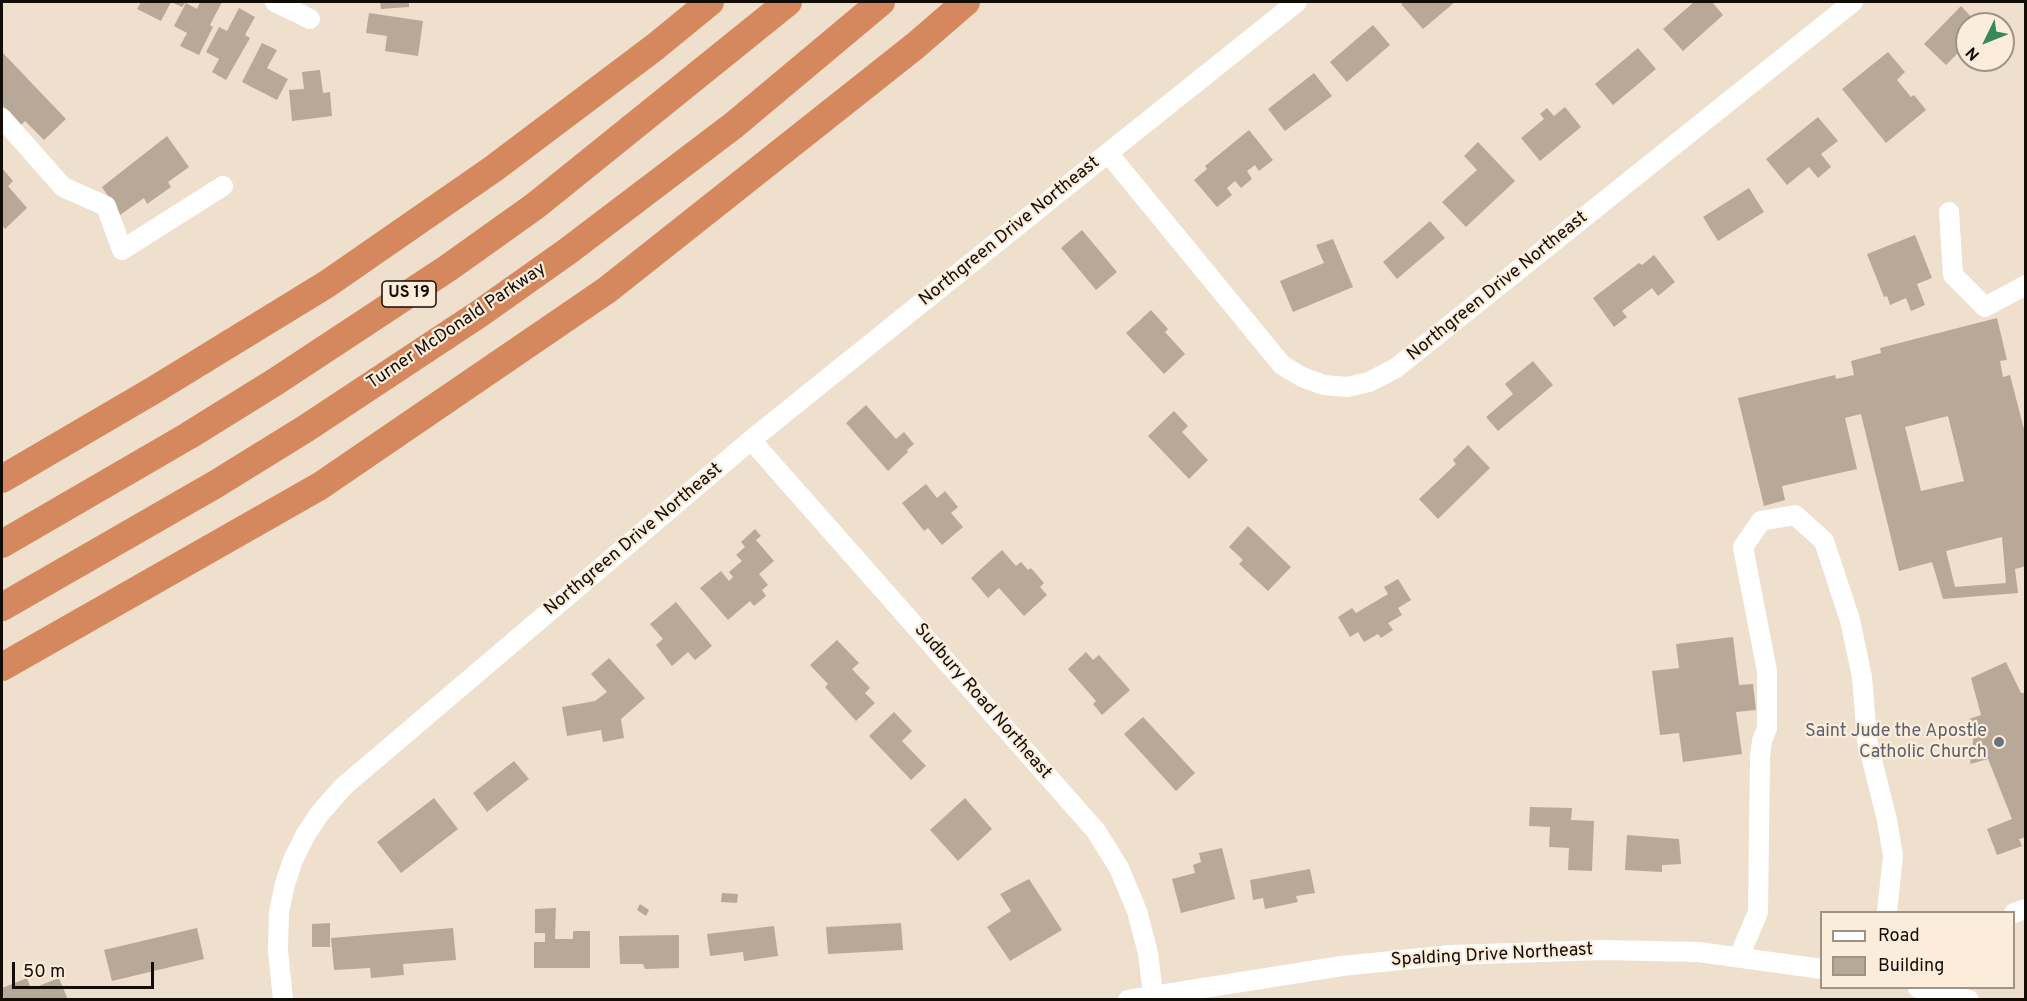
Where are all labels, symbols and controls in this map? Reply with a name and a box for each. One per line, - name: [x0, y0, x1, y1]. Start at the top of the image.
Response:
- north arrow: [1955, 12, 2015, 72]
- text: N: [1962, 42, 1985, 64]
- street label: Northgreen Drive Northeast: [915, 153, 1105, 311]
- street label: Northgreen Drive Northeast: [1403, 208, 1593, 366]
- street label: Turner McDonald Parkway: [363, 259, 551, 395]
- road number: US 19: [382, 281, 436, 307]
- street label: Northgreen Drive Northeast: [541, 459, 727, 621]
- street label: Sudbury Road Northeast: [909, 620, 1055, 784]
- place label: Saint Jude the Apostle Catholic Church: [1805, 721, 1987, 764]
- marker: Saint Jude the Apostle Catholic Church: [1992, 735, 2006, 749]
- legend: [1820, 911, 2015, 989]
- text: Road: [1878, 925, 1920, 948]
- street label: Spalding Drive Northeast: [1390, 940, 1594, 972]
- scale bar: [15, 950, 158, 988]
- text: Building: [1878, 955, 1944, 978]
- text: 50 m: [23, 961, 65, 984]

